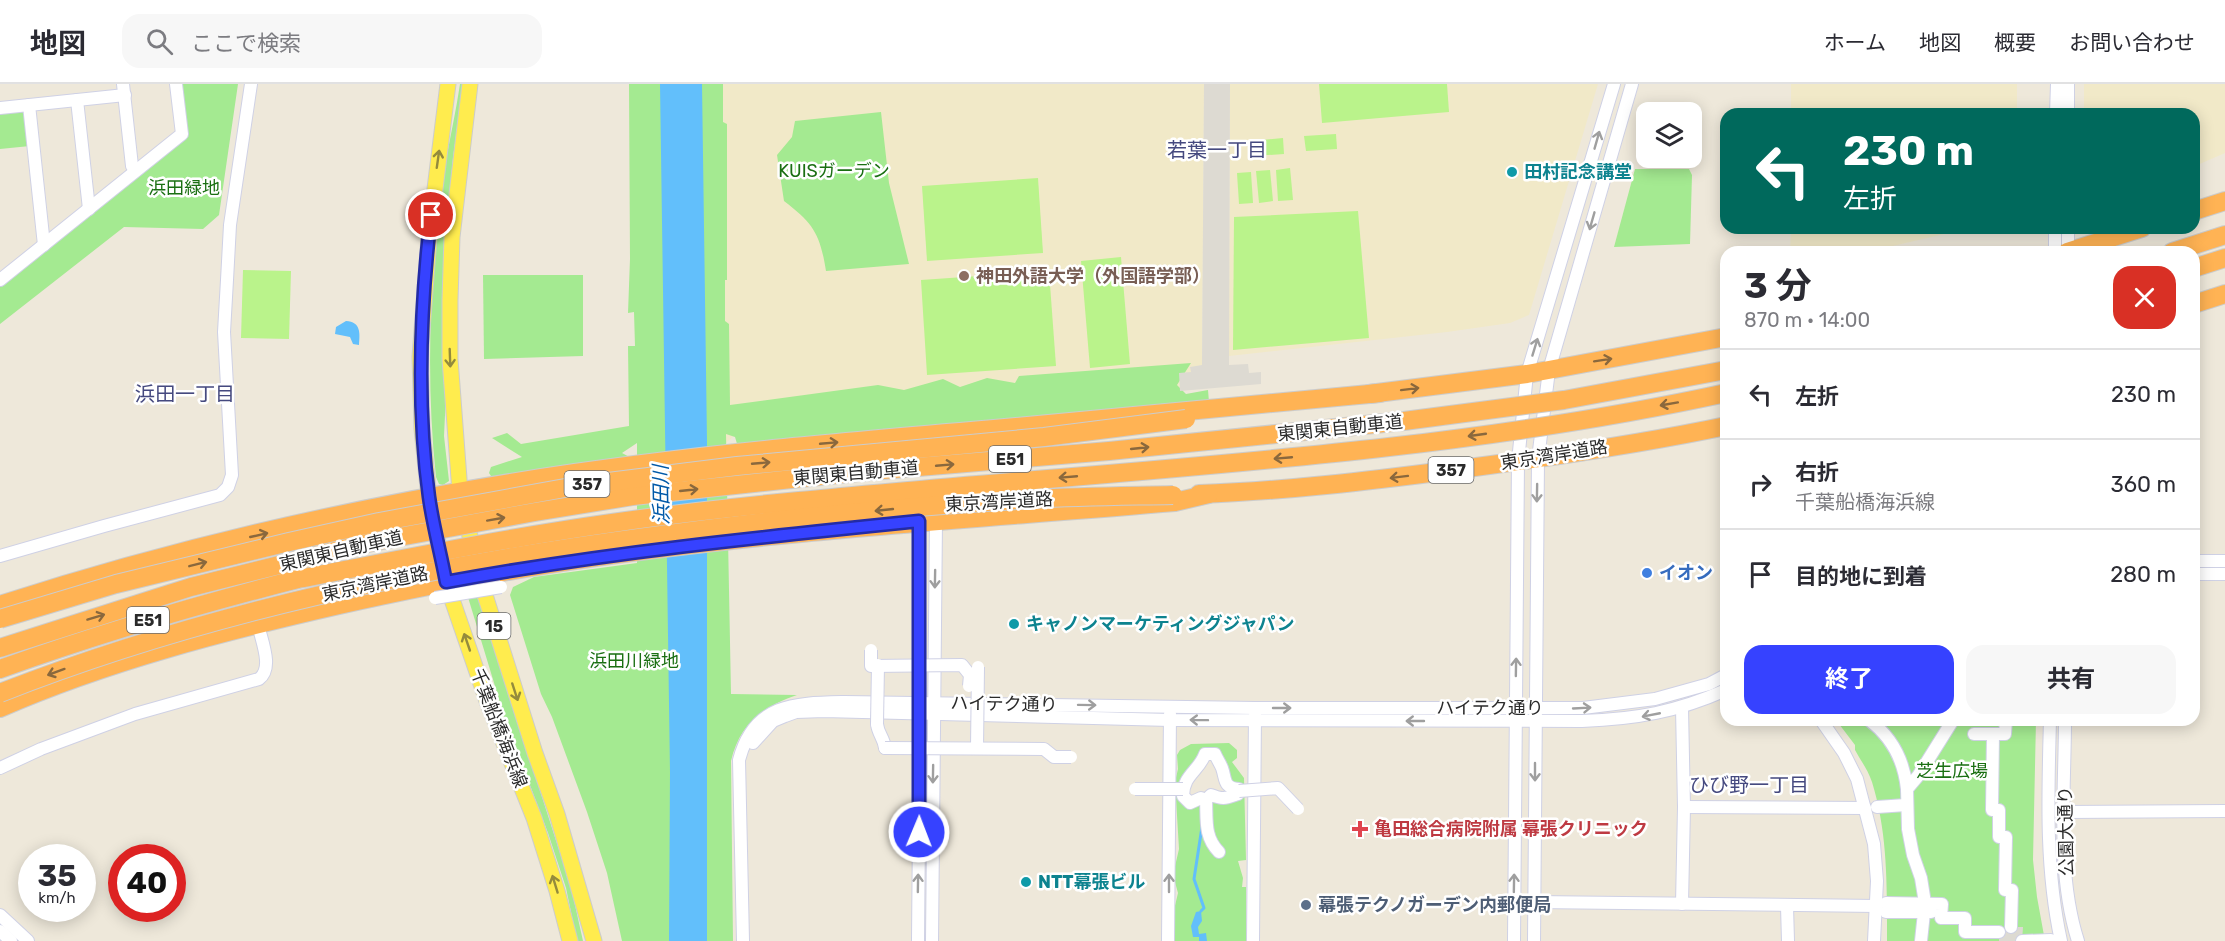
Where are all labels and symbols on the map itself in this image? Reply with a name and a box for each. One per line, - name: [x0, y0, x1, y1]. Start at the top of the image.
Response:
- one-way arrow: [1592, 131, 1603, 150]
- district label: 若葉一丁目: [1167, 138, 1267, 162]
- one-way arrow: [432, 150, 443, 170]
- park label: KUISガーデン: [778, 160, 890, 182]
- place label: 田村記念講堂: [1524, 161, 1632, 183]
- marker: 田村記念講堂: [1505, 165, 1519, 179]
- park label: 浜田緑地: [148, 177, 220, 199]
- pin: [405, 189, 456, 240]
- one-way arrow: [1586, 211, 1597, 230]
- place label: 神田外語大学（外国語学部）: [976, 265, 1210, 287]
- marker: 神田外語大学（外国語学部）: [957, 269, 971, 283]
- one-way arrow: [1530, 338, 1541, 357]
- one-way arrow: [444, 348, 456, 368]
- one-way arrow: [1593, 354, 1612, 365]
- district label: 浜田一丁目: [135, 382, 235, 406]
- one-way arrow: [1400, 383, 1420, 394]
- one-way arrow: [1660, 399, 1679, 410]
- street label: 東関東自動車道: [1276, 410, 1404, 446]
- one-way arrow: [1467, 430, 1487, 441]
- street label: 東京湾岸道路: [1499, 436, 1609, 474]
- one-way arrow: [818, 438, 838, 449]
- one-way arrow: [1129, 442, 1149, 453]
- road number: E51: [989, 446, 1031, 472]
- one-way arrow: [1273, 453, 1293, 464]
- one-way arrow: [751, 457, 771, 468]
- street label: 東関東自動車道: [792, 457, 920, 489]
- road number: 357: [1428, 457, 1474, 483]
- one-way arrow: [935, 459, 955, 470]
- water label: 浜田川: [648, 463, 674, 525]
- road number: 357: [564, 471, 610, 497]
- one-way arrow: [1390, 471, 1409, 482]
- one-way arrow: [1058, 472, 1078, 483]
- one-way arrow: [1531, 483, 1543, 503]
- one-way arrow: [678, 484, 698, 495]
- street label: 東京湾岸道路: [944, 488, 1054, 516]
- one-way arrow: [874, 505, 894, 516]
- one-way arrow: [485, 513, 505, 524]
- street label: 東関東自動車道: [277, 526, 405, 576]
- one-way arrow: [249, 528, 268, 540]
- one-way arrow: [188, 558, 207, 569]
- street label: 東京湾岸道路: [320, 562, 430, 606]
- place label: イオン: [1659, 562, 1713, 584]
- marker: イオン: [1640, 566, 1654, 580]
- one-way arrow: [929, 568, 941, 588]
- road number: E51: [127, 607, 169, 633]
- one-way arrow: [86, 611, 105, 622]
- road number: 15: [478, 613, 510, 639]
- place label: キャノンマーケティングジャパン: [1026, 613, 1295, 635]
- marker: キャノンマーケティングジャパン: [1007, 617, 1021, 631]
- one-way arrow: [460, 633, 471, 652]
- park label: 浜田川緑地: [589, 650, 679, 672]
- one-way arrow: [1511, 657, 1522, 677]
- street label: 千葉船橋海浜線: [466, 665, 532, 791]
- one-way arrow: [47, 667, 66, 678]
- one-way arrow: [510, 682, 521, 701]
- street label: ハイテク通り: [950, 692, 1058, 716]
- street label: ハイテク通り: [1436, 697, 1544, 719]
- one-way arrow: [1077, 700, 1097, 711]
- one-way arrow: [1272, 702, 1292, 714]
- one-way arrow: [1572, 702, 1592, 713]
- one-way arrow: [1642, 710, 1662, 721]
- one-way arrow: [1189, 714, 1209, 726]
- one-way arrow: [1405, 715, 1425, 727]
- park label: 芝生広場: [1916, 760, 1988, 782]
- one-way arrow: [1529, 762, 1541, 782]
- one-way arrow: [928, 763, 939, 783]
- district label: ひび野一丁目: [1689, 773, 1809, 797]
- street label: 公園大通り: [2054, 786, 2078, 876]
- position arrow: [887, 800, 951, 864]
- place label: 亀田総合病院附属 幕張クリニック: [1374, 818, 1648, 840]
- marker: 亀田総合病院附属 幕張クリニック: [1351, 820, 1369, 838]
- speed limit sign: 40: [108, 844, 186, 922]
- place label: NTT幕張ビル: [1038, 871, 1146, 893]
- one-way arrow: [913, 873, 924, 893]
- one-way arrow: [1163, 873, 1175, 893]
- one-way arrow: [1508, 873, 1520, 893]
- one-way arrow: [549, 875, 560, 894]
- marker: NTT幕張ビル: [1019, 875, 1033, 889]
- place label: 幕張テクノガーデン内郵便局: [1318, 894, 1551, 916]
- marker: 幕張テクノガーデン内郵便局: [1299, 898, 1313, 912]

